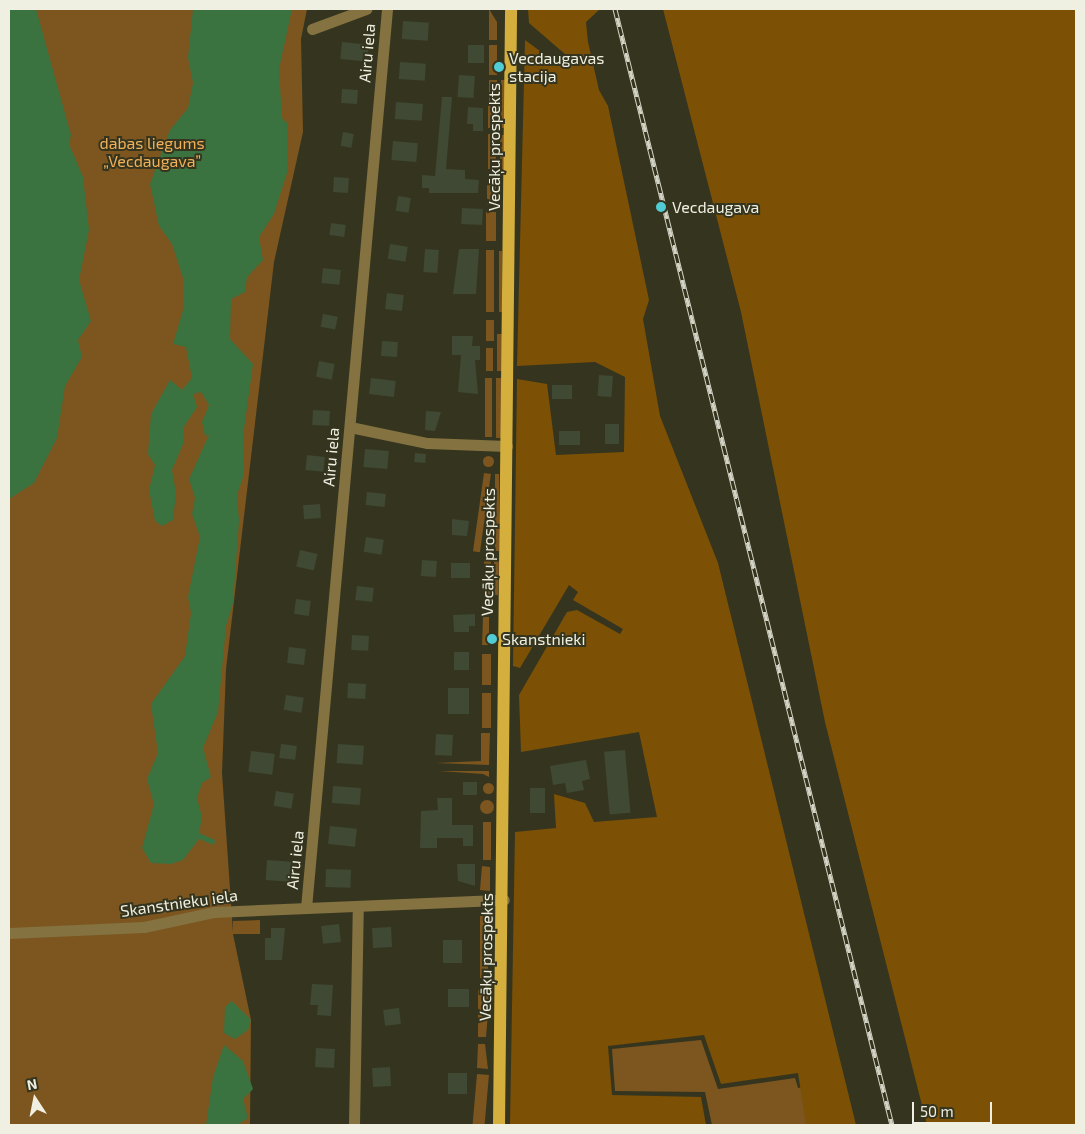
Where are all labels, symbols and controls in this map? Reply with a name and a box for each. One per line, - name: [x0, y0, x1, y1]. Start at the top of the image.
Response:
- street label: Airu iela: [355, 23, 379, 83]
- place label: Vecdaugavas stacija: [509, 48, 604, 86]
- marker: Vecdaugavas stacija: [493, 61, 505, 73]
- street label: Vecāķu prospekts: [484, 83, 504, 211]
- park label: dabas liegums „Vecdaugava”: [99, 133, 205, 171]
- place label: Vecdaugava: [672, 197, 759, 217]
- marker: Vecdaugava: [654, 200, 668, 214]
- street label: Airu iela: [319, 427, 343, 487]
- street label: Vecāķu prospekts: [477, 488, 499, 616]
- place label: Skanstnieki: [502, 629, 585, 649]
- marker: Skanstnieki: [486, 633, 498, 645]
- street label: Airu iela: [282, 830, 308, 890]
- street label: Skanstnieku iela: [119, 885, 239, 921]
- street label: Vecāķu prospekts: [475, 893, 497, 1021]
- north arrow: [10, 1074, 60, 1124]
- text: N: [25, 1074, 39, 1093]
- scale bar: [915, 1092, 995, 1124]
- text: 50 m: [920, 1102, 954, 1120]

